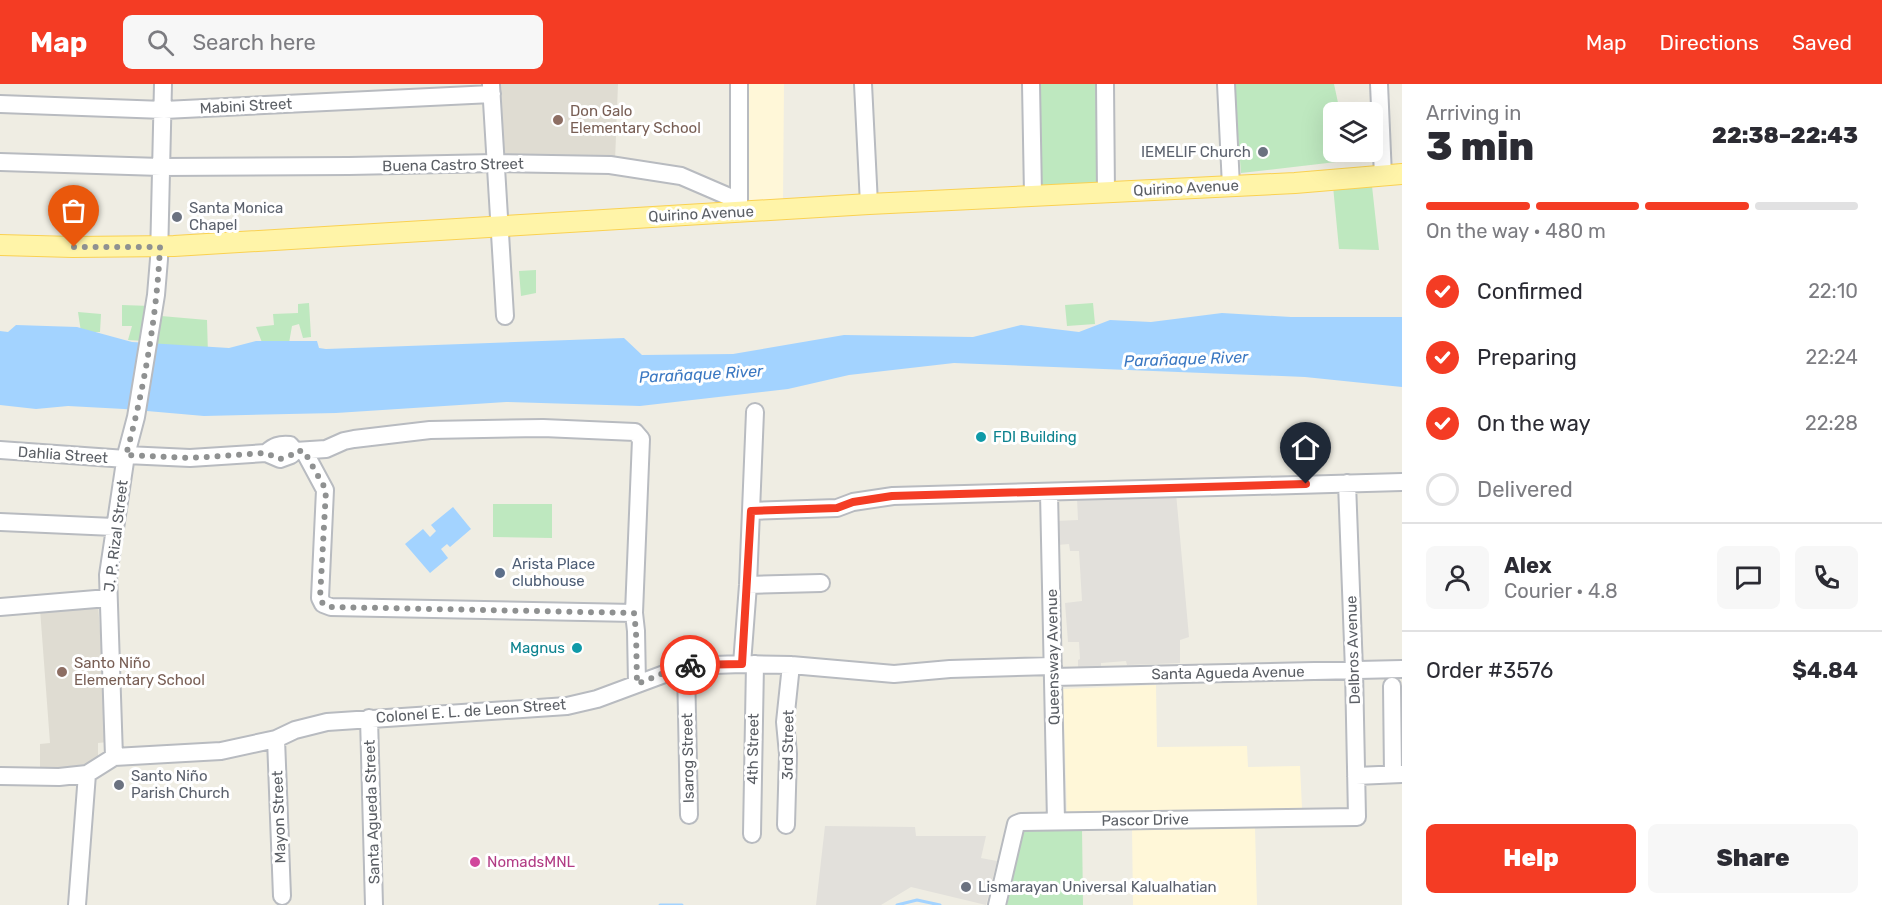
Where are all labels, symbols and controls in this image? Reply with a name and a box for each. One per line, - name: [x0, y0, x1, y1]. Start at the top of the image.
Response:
- search box: [123, 15, 543, 69]
- text: Map: [30, 26, 87, 59]
- icon: search: [144, 26, 177, 59]
- text: Search here: [192, 29, 316, 56]
- text: Map: [1586, 30, 1627, 55]
- text: Directions: [1660, 30, 1759, 55]
- text: Saved: [1792, 30, 1852, 55]
- street label: Mabini Street: [199, 95, 293, 117]
- text: Arriving in: [1426, 101, 1521, 125]
- place label: Don Galo Elementary School: [570, 102, 701, 137]
- map controls: [1323, 102, 1383, 162]
- button: layers: [1323, 102, 1383, 162]
- marker: Don Galo Elementary School: [551, 113, 565, 127]
- text: 22:38–22:43: [1712, 122, 1858, 149]
- text: 3 min: [1426, 124, 1534, 170]
- place label: IEMELIF Church: [1141, 143, 1251, 161]
- marker: IEMELIF Church: [1256, 145, 1270, 159]
- street label: Buena Castro Street: [382, 155, 524, 175]
- street label: Quirino Avenue: [1133, 176, 1239, 200]
- pin: [48, 185, 99, 247]
- icon: bag: [57, 194, 90, 227]
- place label: Santa Monica Chapel: [189, 199, 283, 234]
- street label: Quirino Avenue: [648, 202, 754, 226]
- marker: Santa Monica Chapel: [170, 210, 184, 224]
- text: On the way · 480 m: [1426, 219, 1606, 243]
- icon: check: [1426, 275, 1459, 308]
- text: Confirmed: [1477, 278, 1583, 305]
- text: 22:10: [1808, 279, 1858, 303]
- icon: check: [1426, 341, 1459, 374]
- text: Preparing: [1477, 344, 1577, 371]
- text: 22:24: [1805, 345, 1858, 369]
- water label: Parañaque River: [1124, 347, 1249, 371]
- water label: Parañaque River: [638, 361, 764, 387]
- icon: check: [1426, 407, 1459, 440]
- text: On the way: [1477, 410, 1591, 437]
- text: 22:28: [1805, 411, 1858, 435]
- pin: [1280, 422, 1331, 484]
- place label: FDI Building: [993, 428, 1077, 446]
- marker: FDI Building: [974, 430, 988, 444]
- icon: home: [1289, 431, 1322, 464]
- street label: Dahlia Street: [17, 443, 109, 467]
- text: Delivered: [1477, 476, 1573, 503]
- street label: J. P. Rizal Street: [100, 479, 132, 593]
- button: person: [1426, 546, 1489, 609]
- button: chat: [1717, 546, 1780, 609]
- button: phone: [1795, 546, 1858, 609]
- text: Alex: [1504, 552, 1552, 579]
- place label: Arista Place clubhouse: [512, 555, 595, 590]
- marker: Arista Place clubhouse: [493, 566, 507, 580]
- text: Courier · 4.8: [1504, 579, 1618, 603]
- street label: Queensway Avenue: [1043, 589, 1063, 725]
- street label: Delbros Avenue: [1342, 595, 1364, 705]
- courier: [660, 635, 720, 695]
- place label: Magnus: [510, 639, 565, 657]
- marker: Magnus: [570, 641, 584, 655]
- icon: bike: [674, 649, 707, 682]
- place label: Santo Niño Elementary School: [74, 654, 205, 689]
- text: Order #3576: [1426, 657, 1553, 684]
- text: $4.84: [1792, 657, 1858, 684]
- street label: Santa Agueda Avenue: [1151, 663, 1305, 683]
- marker: Santo Niño Elementary School: [55, 665, 69, 679]
- street label: Colonel E. L. de Leon Street: [375, 695, 567, 727]
- street label: 3rd Street: [778, 709, 798, 780]
- street label: Isarog Street: [678, 713, 698, 803]
- street label: 4th Street: [743, 713, 763, 785]
- street label: Santa Agueda Street: [360, 739, 384, 885]
- place label: Santo Niño Parish Church: [131, 767, 230, 802]
- street label: Mayon Street: [268, 770, 290, 864]
- marker: Santo Niño Parish Church: [112, 778, 126, 792]
- street label: Pascor Drive: [1101, 810, 1189, 830]
- button: Help: [1426, 824, 1636, 893]
- button: Share: [1648, 824, 1858, 893]
- place label: NomadsMNL: [487, 853, 576, 871]
- marker: NomadsMNL: [468, 855, 482, 869]
- place label: Lismarayan Universal Kalualhatian: [978, 878, 1217, 896]
- marker: Lismarayan Universal Kalualhatian: [959, 880, 973, 894]

